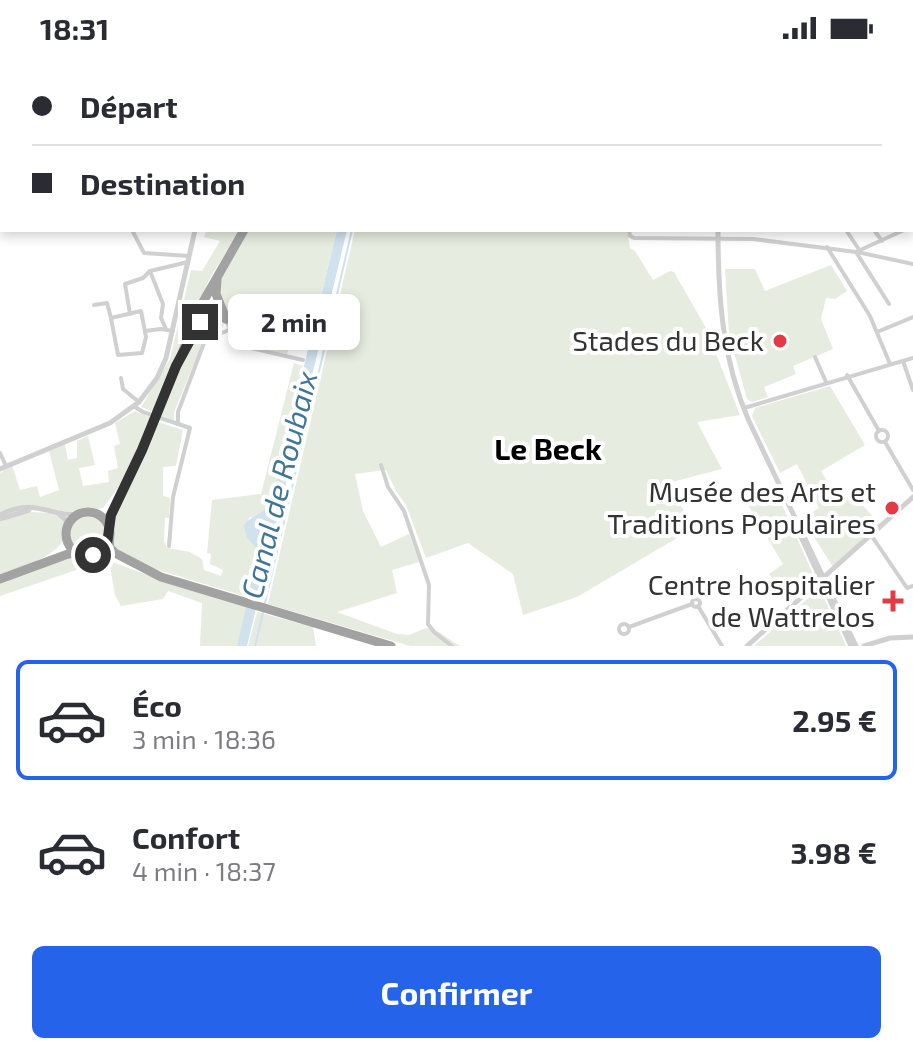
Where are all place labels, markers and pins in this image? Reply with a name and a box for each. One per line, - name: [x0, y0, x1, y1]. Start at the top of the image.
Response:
- place label: Stades du Beck: [572, 323, 764, 357]
- marker: Stades du Beck: [771, 332, 789, 350]
- place label: Musée des Arts et Traditions Populaires: [607, 474, 876, 540]
- marker: Musée des Arts et Traditions Populaires: [883, 499, 901, 517]
- place label: Centre hospitalier de Wattrelos: [648, 567, 875, 633]
- marker: Centre hospitalier de Wattrelos: [882, 590, 904, 612]

